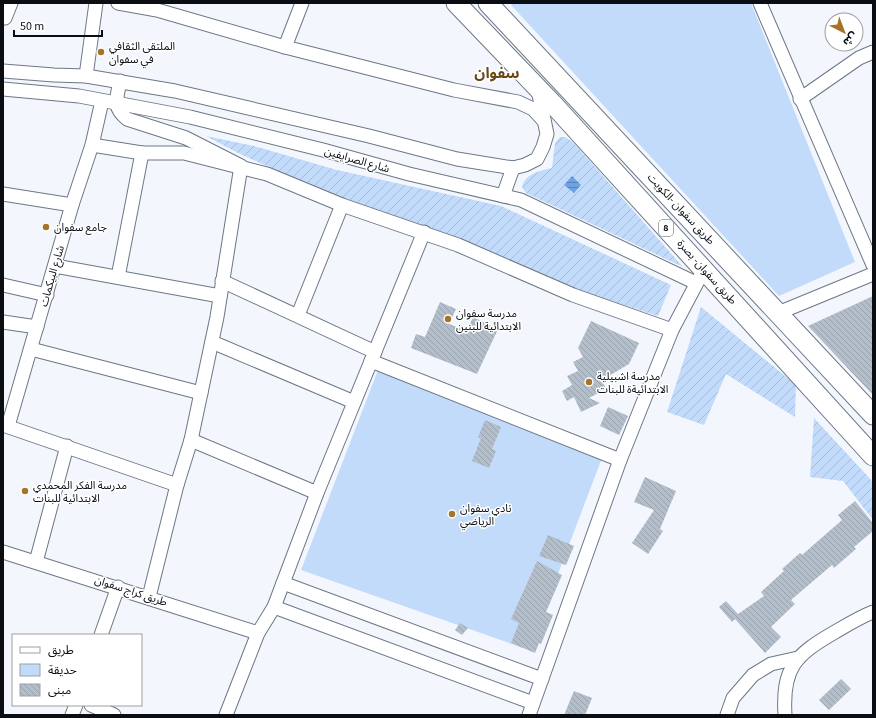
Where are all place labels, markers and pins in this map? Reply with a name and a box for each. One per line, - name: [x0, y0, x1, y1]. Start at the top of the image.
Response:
- place label: الملتقى الثقافي في سفوان: [109, 39, 175, 68]
- marker: الملتقى الثقافي في سفوان: [96, 47, 106, 57]
- place label: جامع سفوان: [54, 220, 107, 235]
- marker: جامع سفوان: [41, 222, 51, 232]
- place label: مدرسة سفوان الابتدائية للبنين: [456, 306, 521, 334]
- marker: مدرسة سفوان الابتدائية للبنين: [443, 314, 453, 324]
- place label: مدرسة اشبيلية الابتدائيةة للبنات: [597, 369, 668, 397]
- marker: مدرسة اشبيلية الابتدائيةة للبنات: [584, 377, 594, 387]
- place label: مدرسة الفكر المحمدي الابتدائية للبنات: [33, 478, 127, 506]
- marker: مدرسة الفكر المحمدي الابتدائية للبنات: [20, 486, 30, 496]
- place label: نادي سفوان الرياضي: [460, 501, 511, 530]
- marker: نادي سفوان الرياضي: [447, 509, 457, 519]

